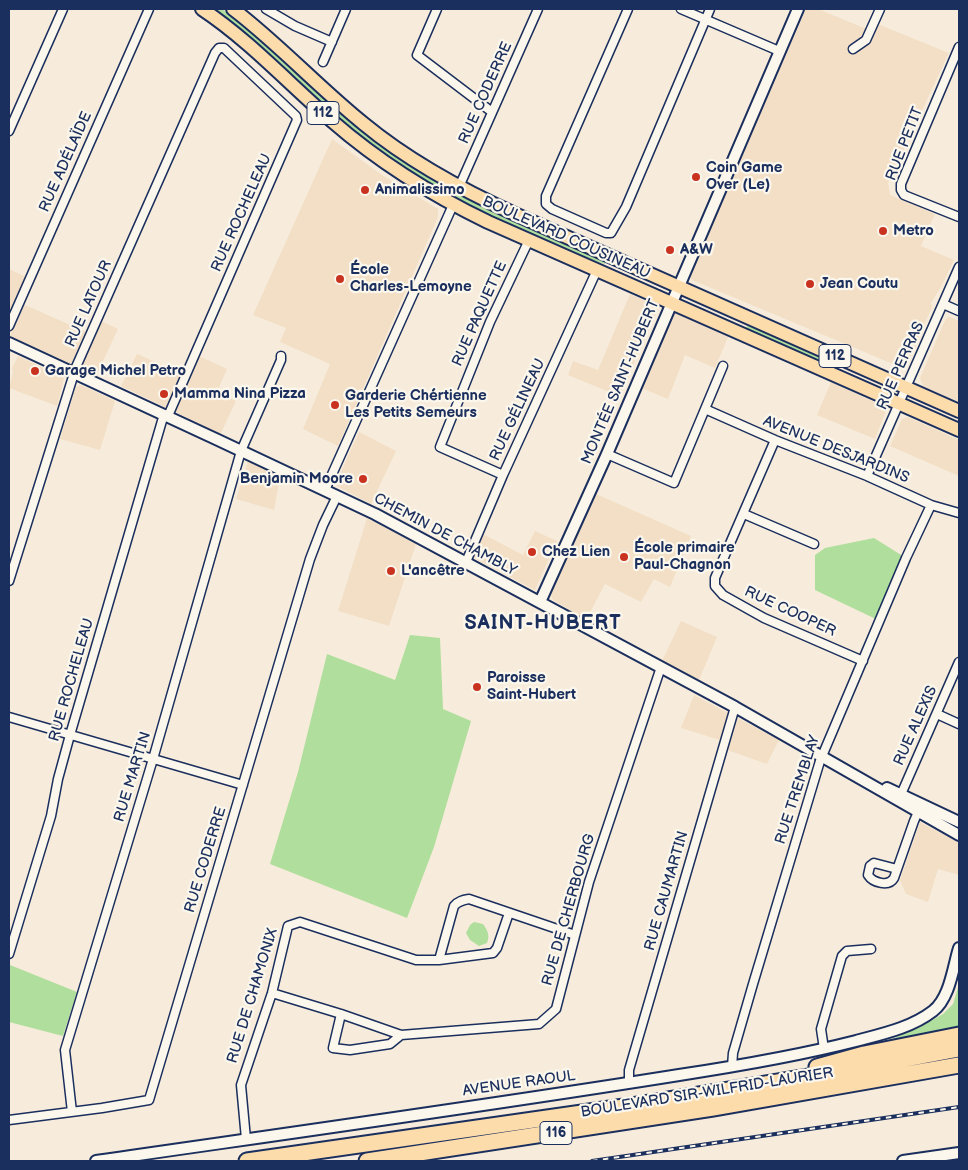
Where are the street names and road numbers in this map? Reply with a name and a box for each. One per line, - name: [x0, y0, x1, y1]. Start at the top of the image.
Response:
- street label: RUE CODERRE: [455, 39, 517, 147]
- road number: 112: [307, 102, 339, 125]
- street label: RUE PETIT: [883, 105, 927, 183]
- street label: RUE ADÉLAÏDE: [36, 109, 96, 215]
- street label: RUE ROCHELEAU: [208, 151, 276, 275]
- street label: BOULEVARD COUSINEAU: [479, 193, 653, 283]
- street label: RUE LATOUR: [62, 258, 116, 350]
- street label: RUE PAQUETTE: [449, 259, 511, 369]
- street label: MONTÉE SAINT-HUBERT: [578, 297, 664, 467]
- street label: RUE PERRAS: [874, 319, 928, 413]
- road number: 112: [819, 344, 851, 368]
- street label: RUE GÉLINEAU: [486, 356, 550, 464]
- street label: AVENUE DESJARDINS: [760, 412, 912, 488]
- street label: CHEMIN DE CHAMBLY: [370, 490, 520, 580]
- street label: RUE COOPER: [741, 583, 839, 641]
- street label: RUE ROCHELEAU: [46, 616, 98, 744]
- street label: RUE ALEXIS: [890, 683, 942, 769]
- street label: RUE MARTIN: [111, 730, 155, 824]
- street label: RUE TREMBLAY: [772, 733, 824, 847]
- street label: RUE CODERRE: [181, 805, 231, 915]
- street label: RUE CAUMARTIN: [641, 829, 693, 953]
- street label: RUE DE CHERBOURG: [539, 832, 599, 988]
- street label: RUE DE CHAMONIX: [224, 926, 282, 1066]
- street label: BOULEVARD SIR-WILFRID-LAURIER: [579, 1064, 835, 1122]
- street label: AVENUE RAOUL: [461, 1067, 577, 1101]
- road number: 116: [540, 1122, 572, 1144]

